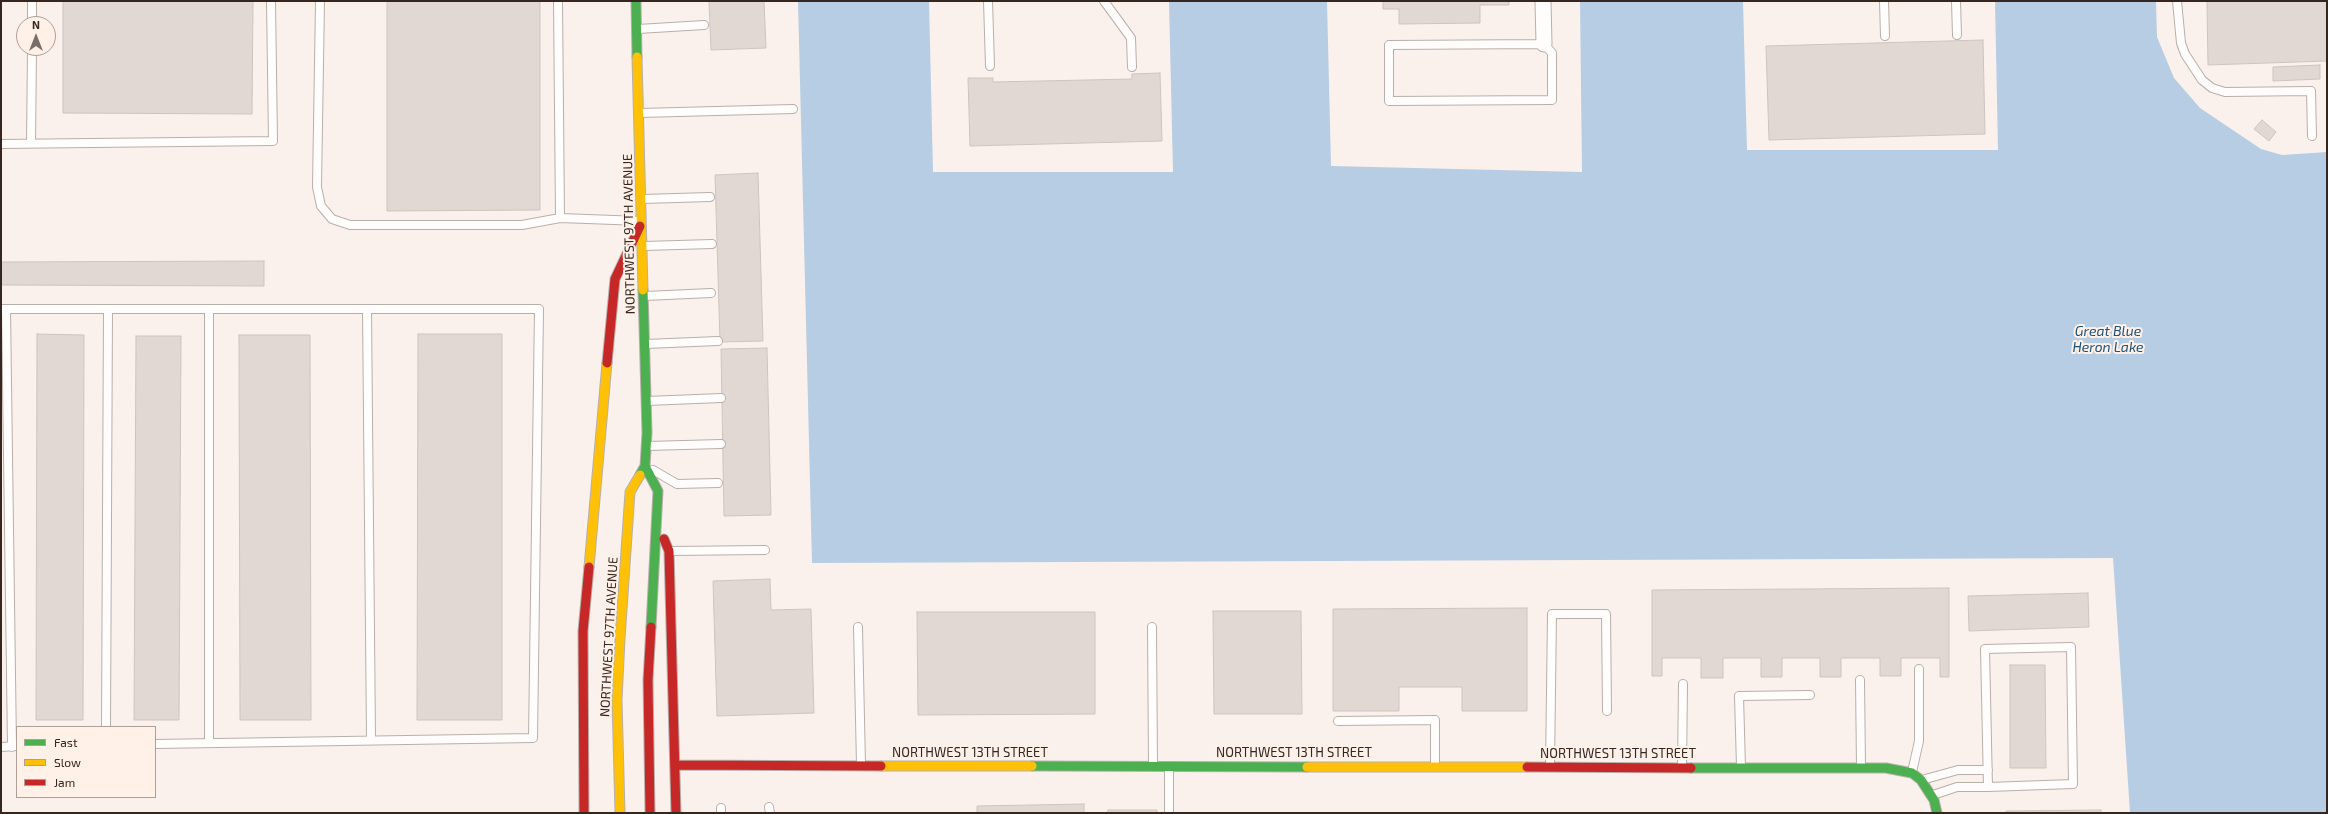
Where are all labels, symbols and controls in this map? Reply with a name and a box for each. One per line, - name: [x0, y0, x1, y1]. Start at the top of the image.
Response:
- north arrow: [16, 16, 56, 56]
- text: N: [32, 18, 40, 31]
- street label: NORTHWEST 97TH AVENUE: [620, 154, 638, 314]
- water label: Great Blue Heron Lake: [2072, 323, 2144, 356]
- street label: NORTHWEST 97TH AVENUE: [597, 556, 621, 718]
- legend: [16, 726, 156, 798]
- text: Fast: [54, 735, 77, 749]
- street label: NORTHWEST 13TH STREET: [892, 745, 1048, 761]
- street label: NORTHWEST 13TH STREET: [1216, 745, 1372, 761]
- street label: NORTHWEST 13TH STREET: [1540, 746, 1696, 762]
- text: Slow: [54, 755, 81, 769]
- text: Jam: [54, 775, 75, 789]

